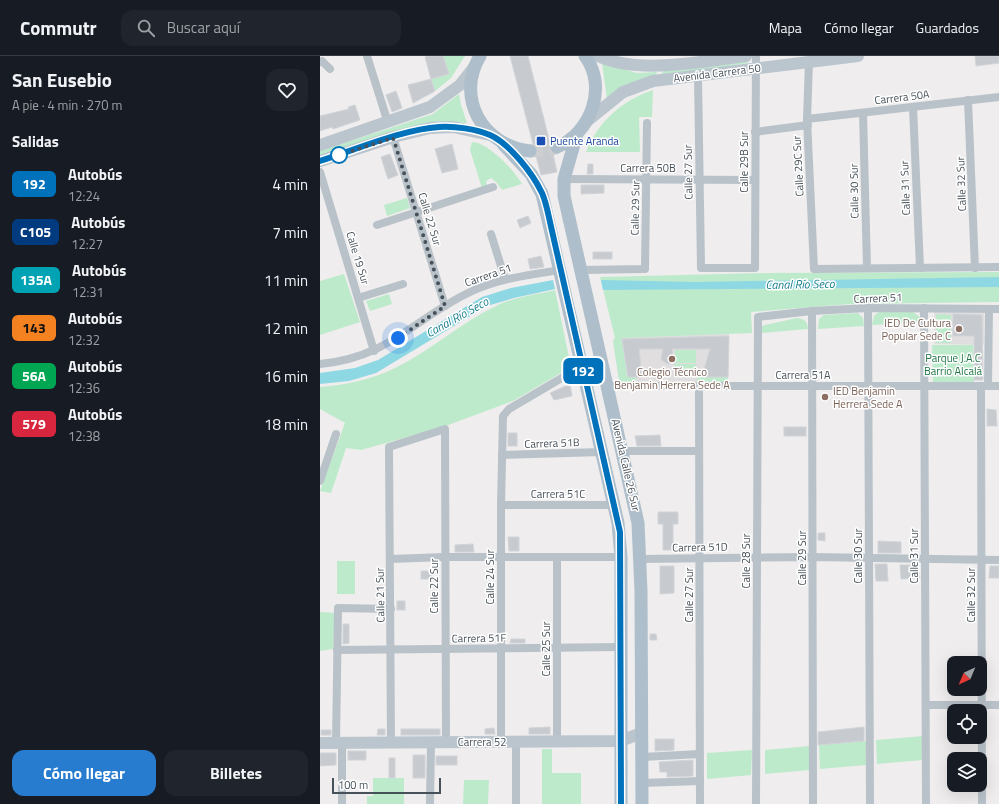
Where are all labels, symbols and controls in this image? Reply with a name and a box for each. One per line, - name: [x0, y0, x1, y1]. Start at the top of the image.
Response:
- search box: [121, 10, 401, 46]
- text: Commutr: [20, 13, 97, 42]
- text: Buscar aquí: [167, 16, 240, 39]
- icon: search: [135, 17, 157, 39]
- text: Mapa: [769, 17, 802, 38]
- text: Cómo llegar: [824, 17, 894, 38]
- text: Guardados: [916, 17, 979, 38]
- street label: Avenida Carrera 50: [672, 60, 762, 86]
- text: San Eusebio: [12, 65, 112, 94]
- button: heart: [266, 69, 308, 111]
- street label: Carrera 50A: [874, 86, 931, 108]
- text: A pie · 4 min · 270 m: [12, 95, 122, 115]
- text: Salidas: [12, 130, 59, 153]
- street label: Calle 29B Sur: [736, 131, 752, 193]
- place label: Puente Aranda: [550, 133, 619, 149]
- marker: Puente Aranda: [535, 135, 547, 147]
- street label: Calle 29C Sur: [788, 135, 808, 197]
- street label: Calle 27 Sur: [680, 144, 696, 200]
- unlabelled marker: [330, 146, 348, 164]
- street label: Calle 32 Sur: [952, 156, 970, 212]
- street label: Carrera 50B: [620, 160, 676, 176]
- street label: Calle 31 Sur: [896, 160, 914, 216]
- text: Autobús: [68, 163, 122, 186]
- street label: Calle 30 Sur: [846, 163, 862, 219]
- text: 192: [22, 173, 46, 194]
- text: 4 min: [272, 173, 308, 196]
- street label: Calle 29 Sur: [627, 180, 643, 236]
- text: 12:24: [68, 186, 100, 206]
- street label: Calle 22 Sur: [414, 190, 446, 248]
- text: Autobús: [71, 211, 125, 234]
- text: C105: [20, 221, 51, 242]
- text: 7 min: [272, 221, 308, 244]
- street label: Calle 19 Sur: [342, 229, 374, 287]
- text: 12:27: [71, 234, 103, 254]
- text: Autobús: [72, 259, 126, 282]
- street label: Carrera 51: [462, 260, 514, 290]
- text: 135A: [20, 269, 52, 290]
- text: 11 min: [264, 269, 308, 292]
- water label: Canal Río Seco: [765, 274, 836, 294]
- text: 12:31: [72, 282, 104, 302]
- street label: Carrera 51: [853, 289, 903, 307]
- water label: Canal Río Seco: [422, 291, 493, 342]
- text: Autobús: [68, 307, 122, 330]
- place label: IED De Cultura Popular Sede C: [882, 315, 951, 344]
- text: 143: [22, 317, 46, 338]
- text: 12 min: [264, 317, 308, 340]
- marker: IED De Cultura Popular Sede C: [954, 324, 964, 334]
- your location: [388, 328, 408, 348]
- text: 12:32: [68, 330, 100, 350]
- park label: Parque J.A.C Barrio Alcalá: [924, 350, 982, 379]
- marker: Colegio Técnico Benjamin Herrera Sede A: [667, 354, 677, 364]
- text: Autobús: [68, 355, 122, 378]
- line badge: 192: [560, 358, 606, 384]
- text: 192: [571, 360, 595, 381]
- place label: Colegio Técnico Benjamin Herrera Sede A: [614, 364, 730, 393]
- text: 56A: [22, 365, 46, 386]
- text: 16 min: [264, 365, 308, 388]
- street label: Carrera 51A: [775, 367, 831, 383]
- text: 12:36: [68, 378, 100, 398]
- place label: IED Benjamin Herrera Sede A: [833, 383, 903, 412]
- marker: IED Benjamin Herrera Sede A: [820, 392, 830, 402]
- text: Autobús: [68, 403, 122, 426]
- text: 579: [22, 413, 46, 434]
- text: 18 min: [264, 413, 308, 436]
- street label: Avenida Calle 26 Sur: [608, 417, 644, 513]
- text: 12:38: [68, 426, 100, 446]
- street label: Carrera 51B: [524, 434, 580, 452]
- street label: Carrera 51C: [531, 486, 585, 502]
- street label: Calle 30 Sur: [850, 528, 866, 583]
- street label: Calle 31 Sur: [906, 528, 922, 583]
- street label: Calle 29 Sur: [794, 530, 810, 585]
- street label: Calle 28 Sur: [738, 533, 754, 588]
- street label: Carrera 51D: [672, 539, 728, 555]
- street label: Calle 24 Sur: [482, 549, 498, 604]
- street label: Calle 22 Sur: [426, 558, 442, 613]
- street label: Calle 21 Sur: [372, 567, 388, 623]
- street label: Calle 27 Sur: [681, 567, 697, 622]
- street label: Calle 32 Sur: [963, 567, 979, 622]
- street label: Calle 25 Sur: [538, 621, 554, 676]
- street label: Carrera 51F: [452, 630, 507, 646]
- north arrow: [947, 656, 987, 696]
- map controls: [947, 656, 987, 792]
- button: locate: [947, 704, 987, 744]
- street label: Carrera 52: [458, 734, 506, 750]
- button: Cómo llegar: [12, 750, 156, 796]
- button: Billetes: [164, 750, 308, 796]
- button: layers: [947, 752, 987, 792]
- scale bar: [332, 776, 441, 795]
- text: 100 m: [338, 777, 368, 793]

